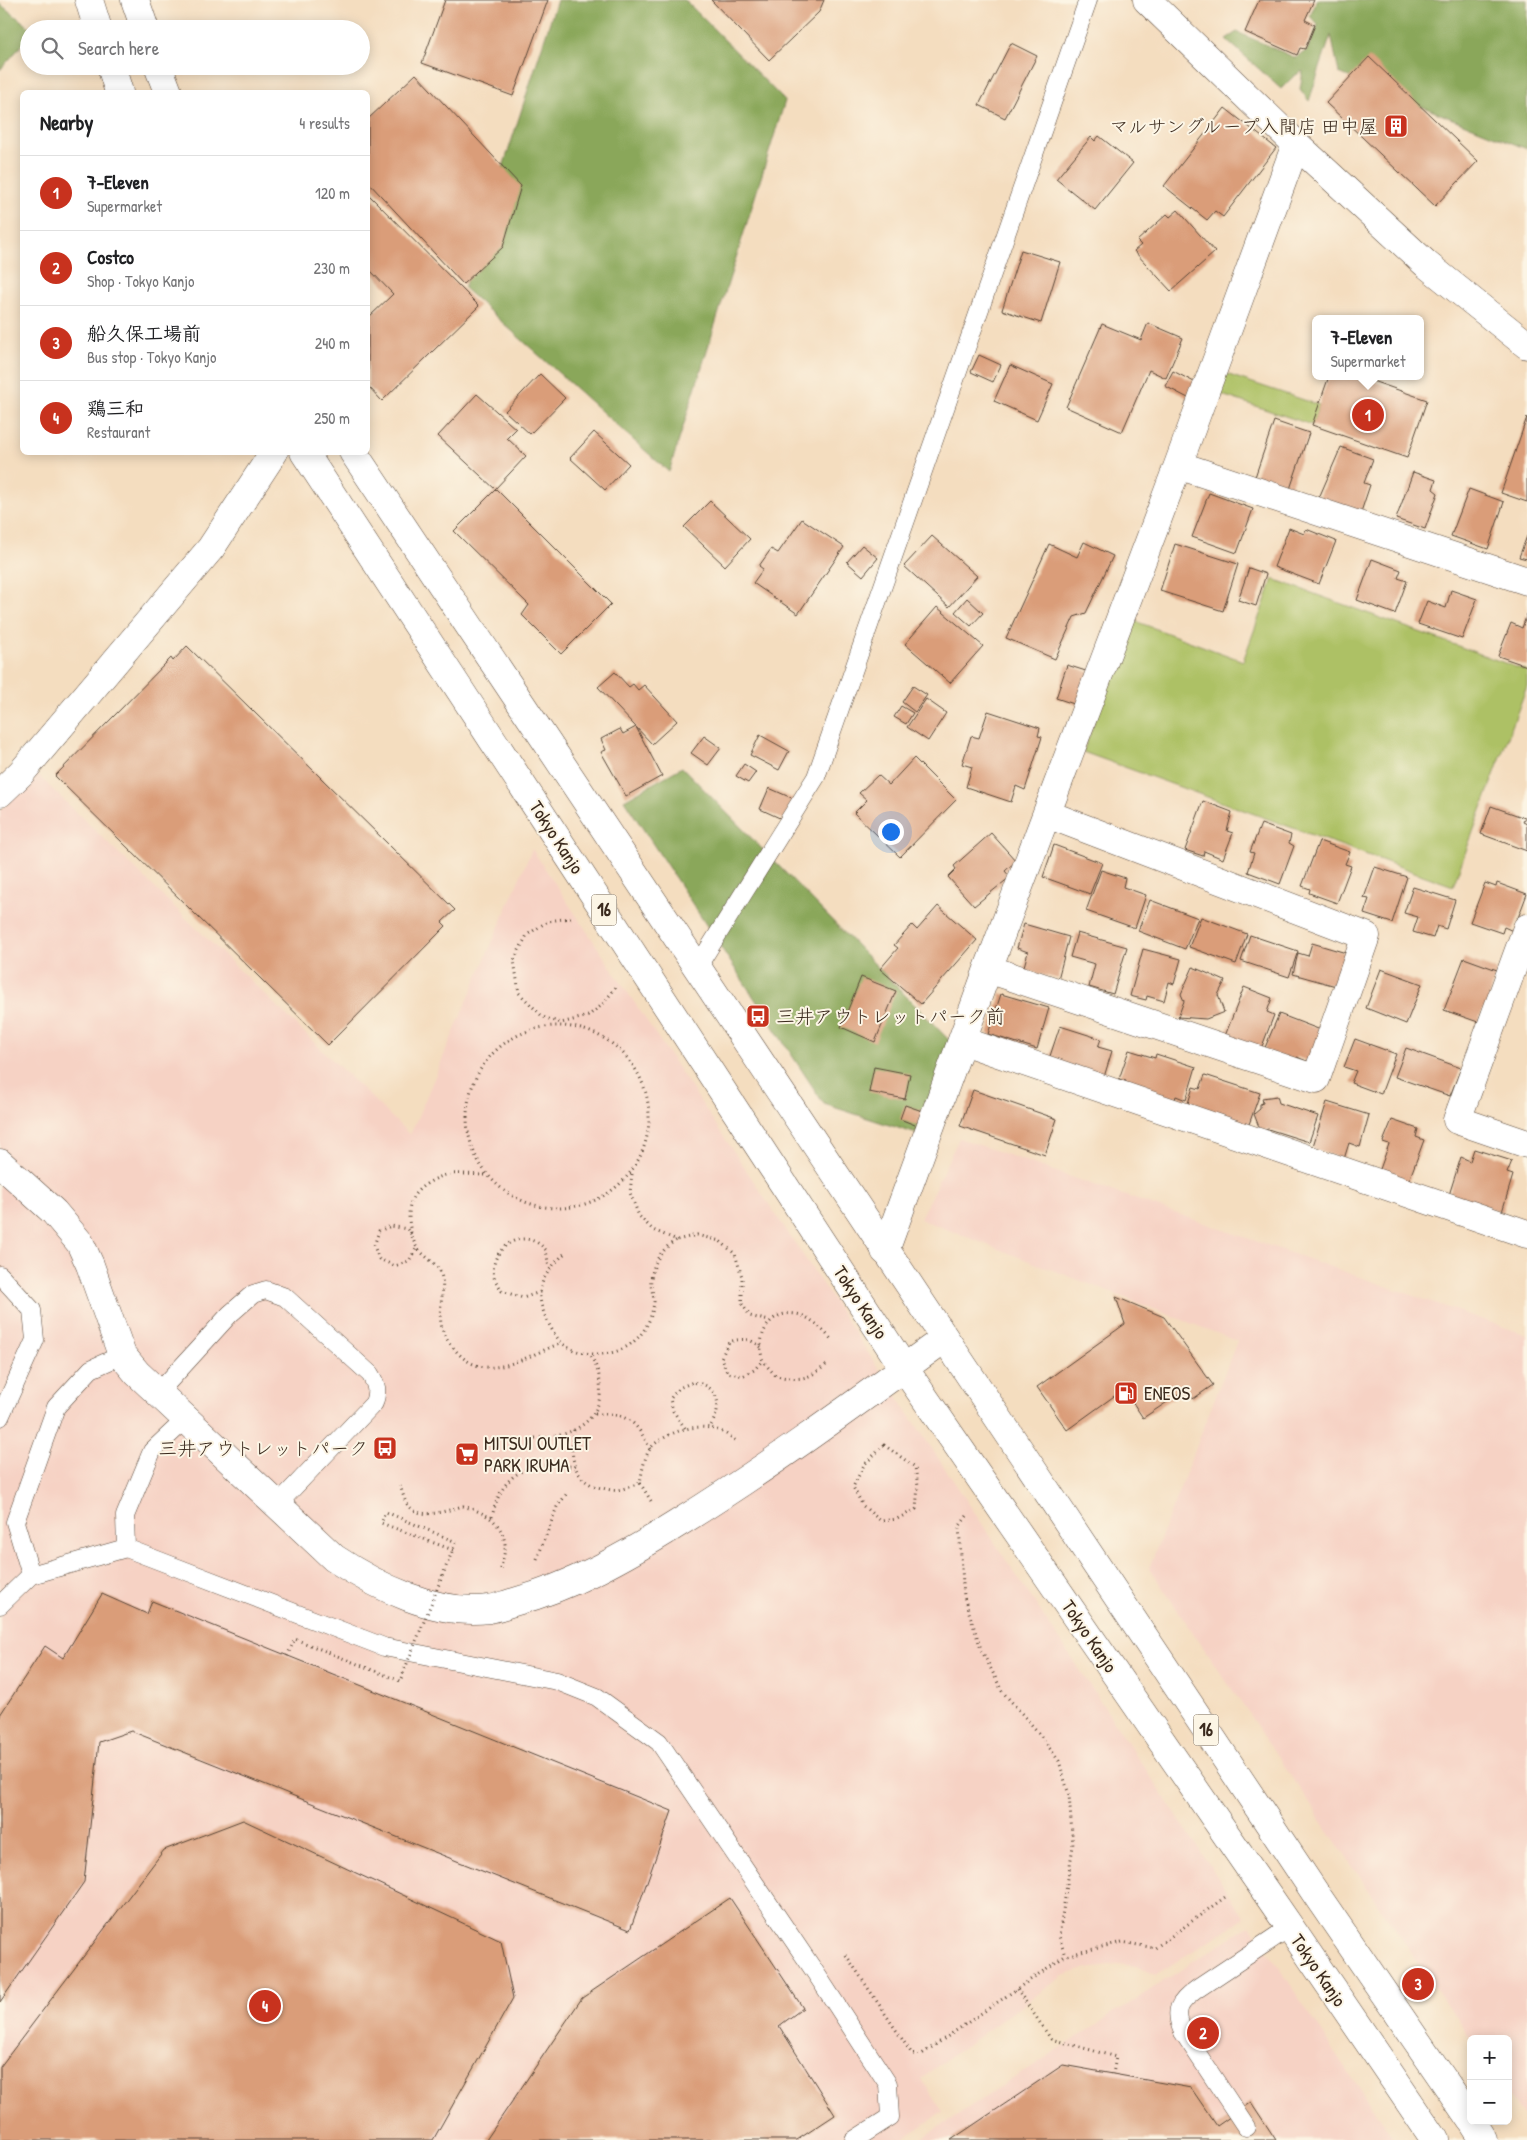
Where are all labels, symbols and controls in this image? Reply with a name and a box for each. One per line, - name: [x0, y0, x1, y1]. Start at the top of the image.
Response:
- search box: [20, 20, 370, 75]
- icon: search: [38, 34, 66, 62]
- text: Search here: [78, 35, 159, 61]
- text: Nearby: [40, 108, 93, 137]
- text: 4 results: [299, 112, 350, 134]
- place label: マルサングループ入間店 田中屋: [1110, 113, 1378, 139]
- building icon: マルサングループ入間店 田中屋: [1383, 113, 1409, 139]
- text: 7-Eleven: [87, 169, 149, 195]
- text: 1: [53, 182, 59, 204]
- text: 120 m: [315, 182, 350, 204]
- text: Supermarket: [87, 195, 162, 217]
- text: Costco: [87, 244, 134, 270]
- text: 2: [52, 257, 60, 279]
- text: 230 m: [314, 257, 350, 279]
- text: Shop · Tokyo Kanjo: [87, 270, 194, 292]
- popup: [1312, 315, 1424, 380]
- text: 船久保工場前: [87, 320, 201, 346]
- text: 7-Eleven: [1331, 324, 1392, 350]
- text: 3: [52, 332, 60, 354]
- text: 240 m: [315, 332, 350, 354]
- text: Bus stop · Tokyo Kanjo: [87, 346, 216, 368]
- text: Supermarket: [1331, 350, 1405, 372]
- text: 鶏三和: [87, 395, 144, 421]
- pin: 1: [1352, 396, 1384, 434]
- text: 4: [53, 407, 59, 429]
- text: 250 m: [314, 407, 350, 429]
- text: Restaurant: [87, 421, 150, 443]
- street label: Tokyo Kanjo: [524, 795, 591, 879]
- your location: [878, 819, 904, 845]
- road number: 16: [592, 894, 616, 926]
- bus stop icon: 三井アウトレットパーク前: [745, 1003, 771, 1029]
- place label: 三井アウトレットパーク前: [776, 1003, 1005, 1029]
- street label: Tokyo Kanjo: [828, 1260, 895, 1344]
- fuel station icon: ENEOS: [1113, 1380, 1139, 1406]
- place label: ENEOS: [1144, 1380, 1190, 1406]
- place label: MITSUI OUTLET PARK IRUMA: [484, 1430, 592, 1478]
- place label: 三井アウトレットパーク: [158, 1435, 368, 1461]
- bus stop icon: 三井アウトレットパーク: [372, 1435, 398, 1461]
- supermarket icon: MITSUI OUTLET PARK IRUMA: [454, 1441, 480, 1467]
- street label: Tokyo Kanjo: [1056, 1594, 1124, 1678]
- road number: 16: [1194, 1714, 1218, 1746]
- street label: Tokyo Kanjo: [1285, 1928, 1353, 2012]
- pin: 3: [1402, 1965, 1434, 2003]
- pin: 4: [249, 1987, 281, 2025]
- pin: 2: [1187, 2014, 1219, 2052]
- map controls: [1467, 2035, 1512, 2125]
- button: +: [1467, 2035, 1512, 2080]
- button: −: [1467, 2080, 1512, 2125]

